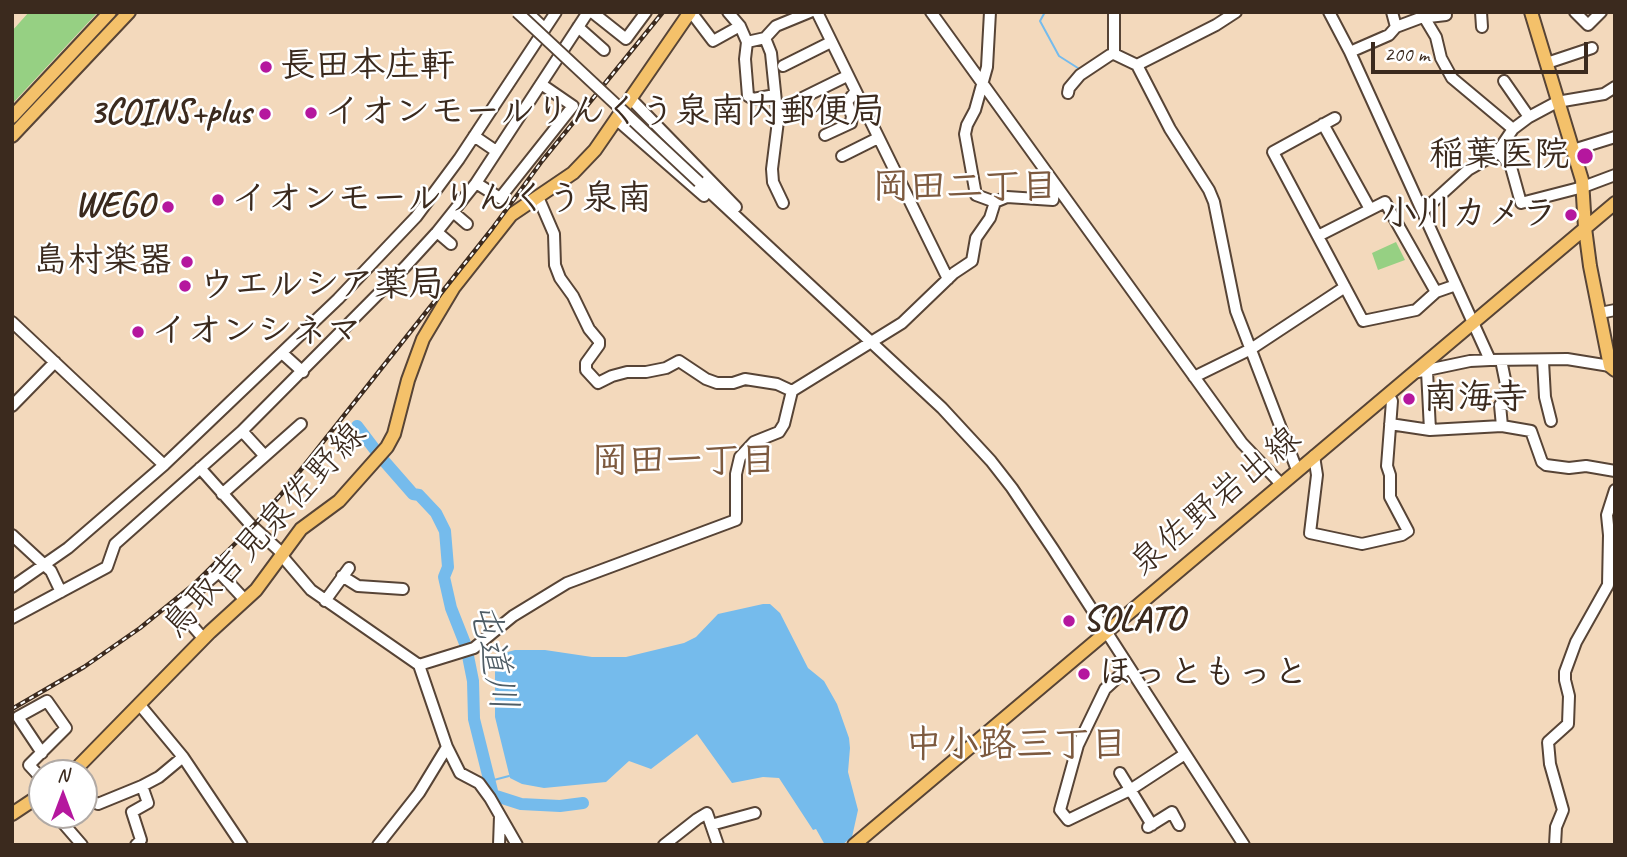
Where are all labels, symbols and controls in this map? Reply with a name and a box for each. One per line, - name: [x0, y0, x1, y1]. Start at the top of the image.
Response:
- scale bar: [1375, 28, 1592, 72]
- text: 200 m: [1384, 41, 1429, 67]
- place label: 長田本庄軒: [280, 46, 455, 88]
- marker: 長田本庄軒: [258, 59, 274, 75]
- place label: イオンモールりんくう泉南内郵便局: [325, 92, 885, 134]
- place label: 3COINS+plus: [89, 93, 251, 135]
- marker: イオンモールりんくう泉南内郵便局: [303, 105, 319, 121]
- marker: 3COINS+plus: [257, 106, 273, 122]
- place label: 稲葉医院: [1429, 135, 1569, 177]
- marker: 稲葉医院: [1575, 146, 1595, 166]
- district label: 岡田二丁目: [873, 166, 1057, 210]
- place label: イオンモールりんくう泉南: [232, 179, 652, 221]
- place label: WEGO: [75, 186, 154, 228]
- marker: イオンモールりんくう泉南: [210, 192, 226, 208]
- place label: 小川カメラ: [1382, 194, 1557, 236]
- marker: WEGO: [160, 199, 176, 215]
- marker: 小川カメラ: [1563, 207, 1579, 223]
- place label: 島村楽器: [33, 241, 173, 283]
- marker: 島村楽器: [179, 254, 195, 270]
- place label: ウエルシア薬局: [199, 265, 444, 307]
- marker: ウエルシア薬局: [177, 278, 193, 294]
- place label: イオンシネマ: [152, 311, 362, 353]
- marker: イオンシネマ: [130, 324, 146, 340]
- place label: 南海寺: [1423, 378, 1528, 420]
- marker: 南海寺: [1401, 391, 1417, 407]
- street label: 鳥取吉見泉佐野線: [154, 414, 376, 648]
- street label: 泉佐野岩出線: [1122, 418, 1310, 586]
- district label: 岡田一丁目: [592, 440, 776, 484]
- water label: 屯道川: [459, 597, 525, 715]
- place label: SOLATO: [1083, 600, 1184, 642]
- marker: SOLATO: [1061, 613, 1077, 629]
- place label: ほっともっと: [1098, 653, 1308, 695]
- marker: ほっともっと: [1076, 666, 1092, 682]
- district label: 中小路三丁目: [905, 724, 1127, 768]
- north arrow: [28, 759, 98, 829]
- text: N: [57, 763, 69, 787]

